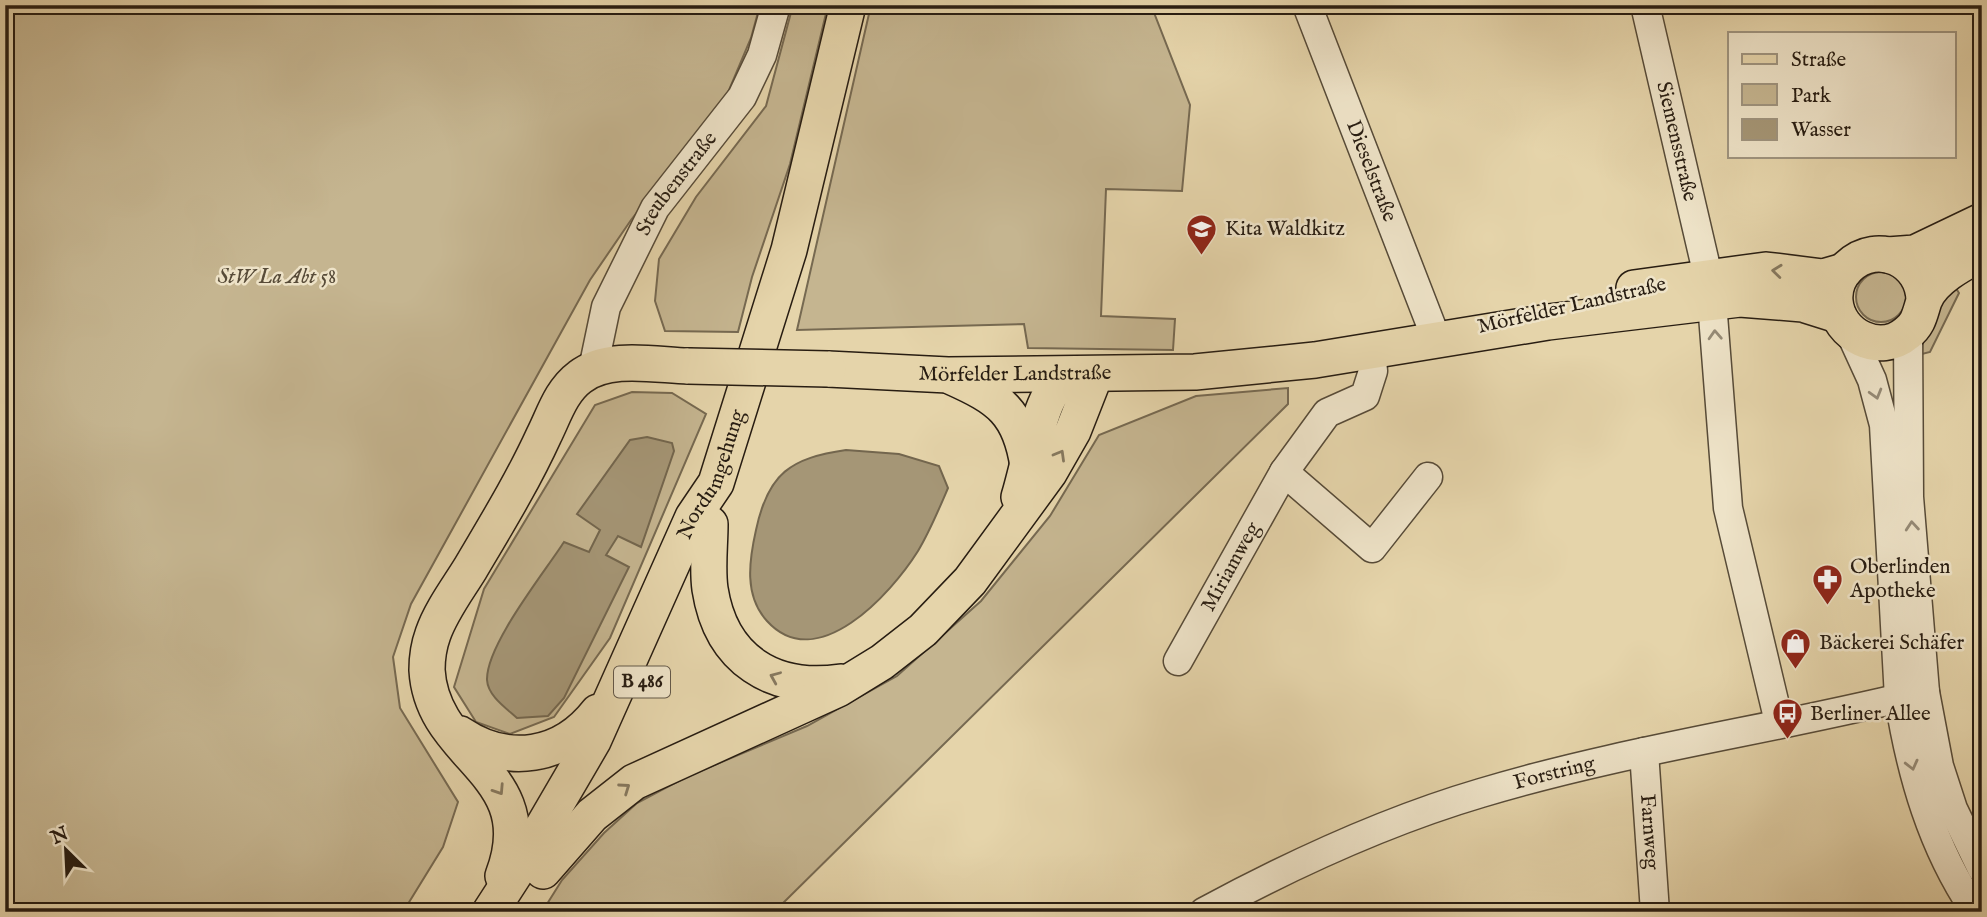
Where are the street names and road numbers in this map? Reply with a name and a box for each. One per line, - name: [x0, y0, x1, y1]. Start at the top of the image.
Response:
- street label: Siemensstraße: [1650, 79, 1704, 204]
- street label: Dieselstraße: [1339, 116, 1403, 226]
- street label: Steubenstraße: [630, 126, 723, 240]
- street label: Mörfelder Landstraße: [1475, 271, 1669, 341]
- street label: Mörfelder Landstraße: [918, 360, 1112, 389]
- street label: Nordumgehung: [671, 406, 752, 544]
- street label: Miriamweg: [1195, 517, 1267, 616]
- road number: B 486: [614, 666, 670, 698]
- street label: Forstring: [1511, 750, 1598, 796]
- street label: Farnweg: [1633, 793, 1666, 871]

